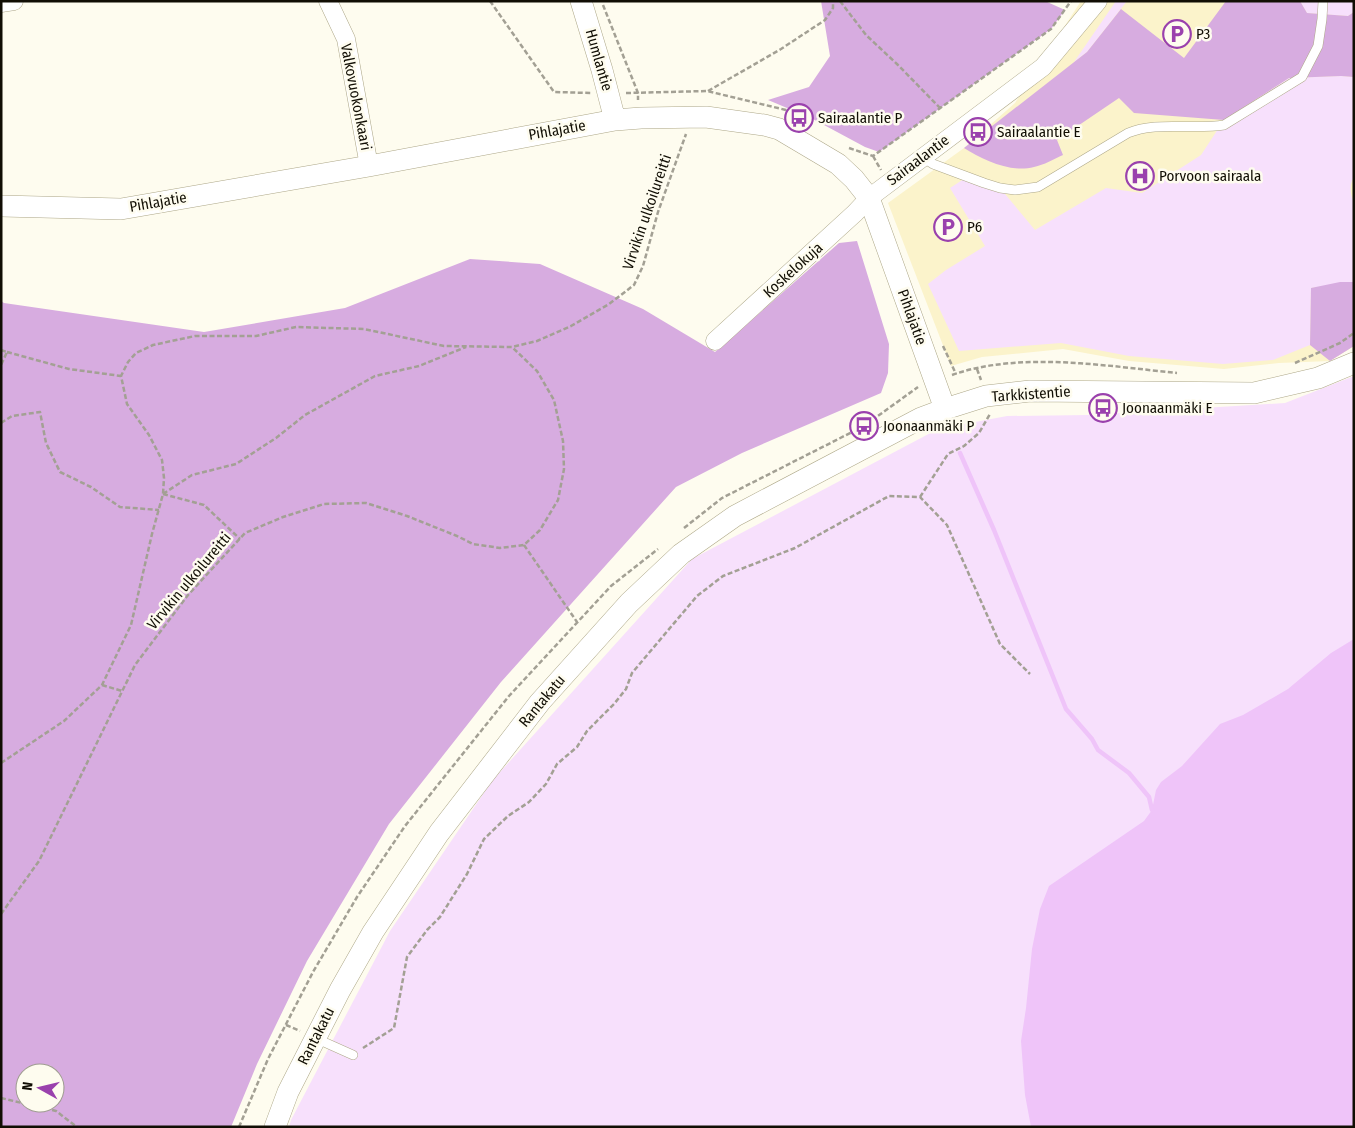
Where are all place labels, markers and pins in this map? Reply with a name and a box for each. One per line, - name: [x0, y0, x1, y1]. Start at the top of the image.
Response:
- parking icon: P3: [1162, 19, 1192, 49]
- place label: P3: [1196, 25, 1211, 43]
- bus stop icon: Sairaalantie P: [784, 103, 814, 133]
- place label: Sairaalantie P: [818, 109, 903, 127]
- bus stop icon: Sairaalantie E: [963, 117, 993, 147]
- place label: Sairaalantie E: [997, 123, 1081, 141]
- hospital icon: Porvoon sairaala: [1125, 161, 1155, 191]
- place label: Porvoon sairaala: [1159, 167, 1261, 185]
- parking icon: P6: [933, 212, 963, 242]
- place label: P6: [967, 218, 982, 236]
- bus stop icon: Joonaanmäki E: [1088, 393, 1118, 423]
- place label: Joonaanmäki E: [1122, 399, 1213, 417]
- bus stop icon: Joonaanmäki P: [849, 411, 879, 441]
- place label: Joonaanmäki P: [883, 417, 974, 435]

